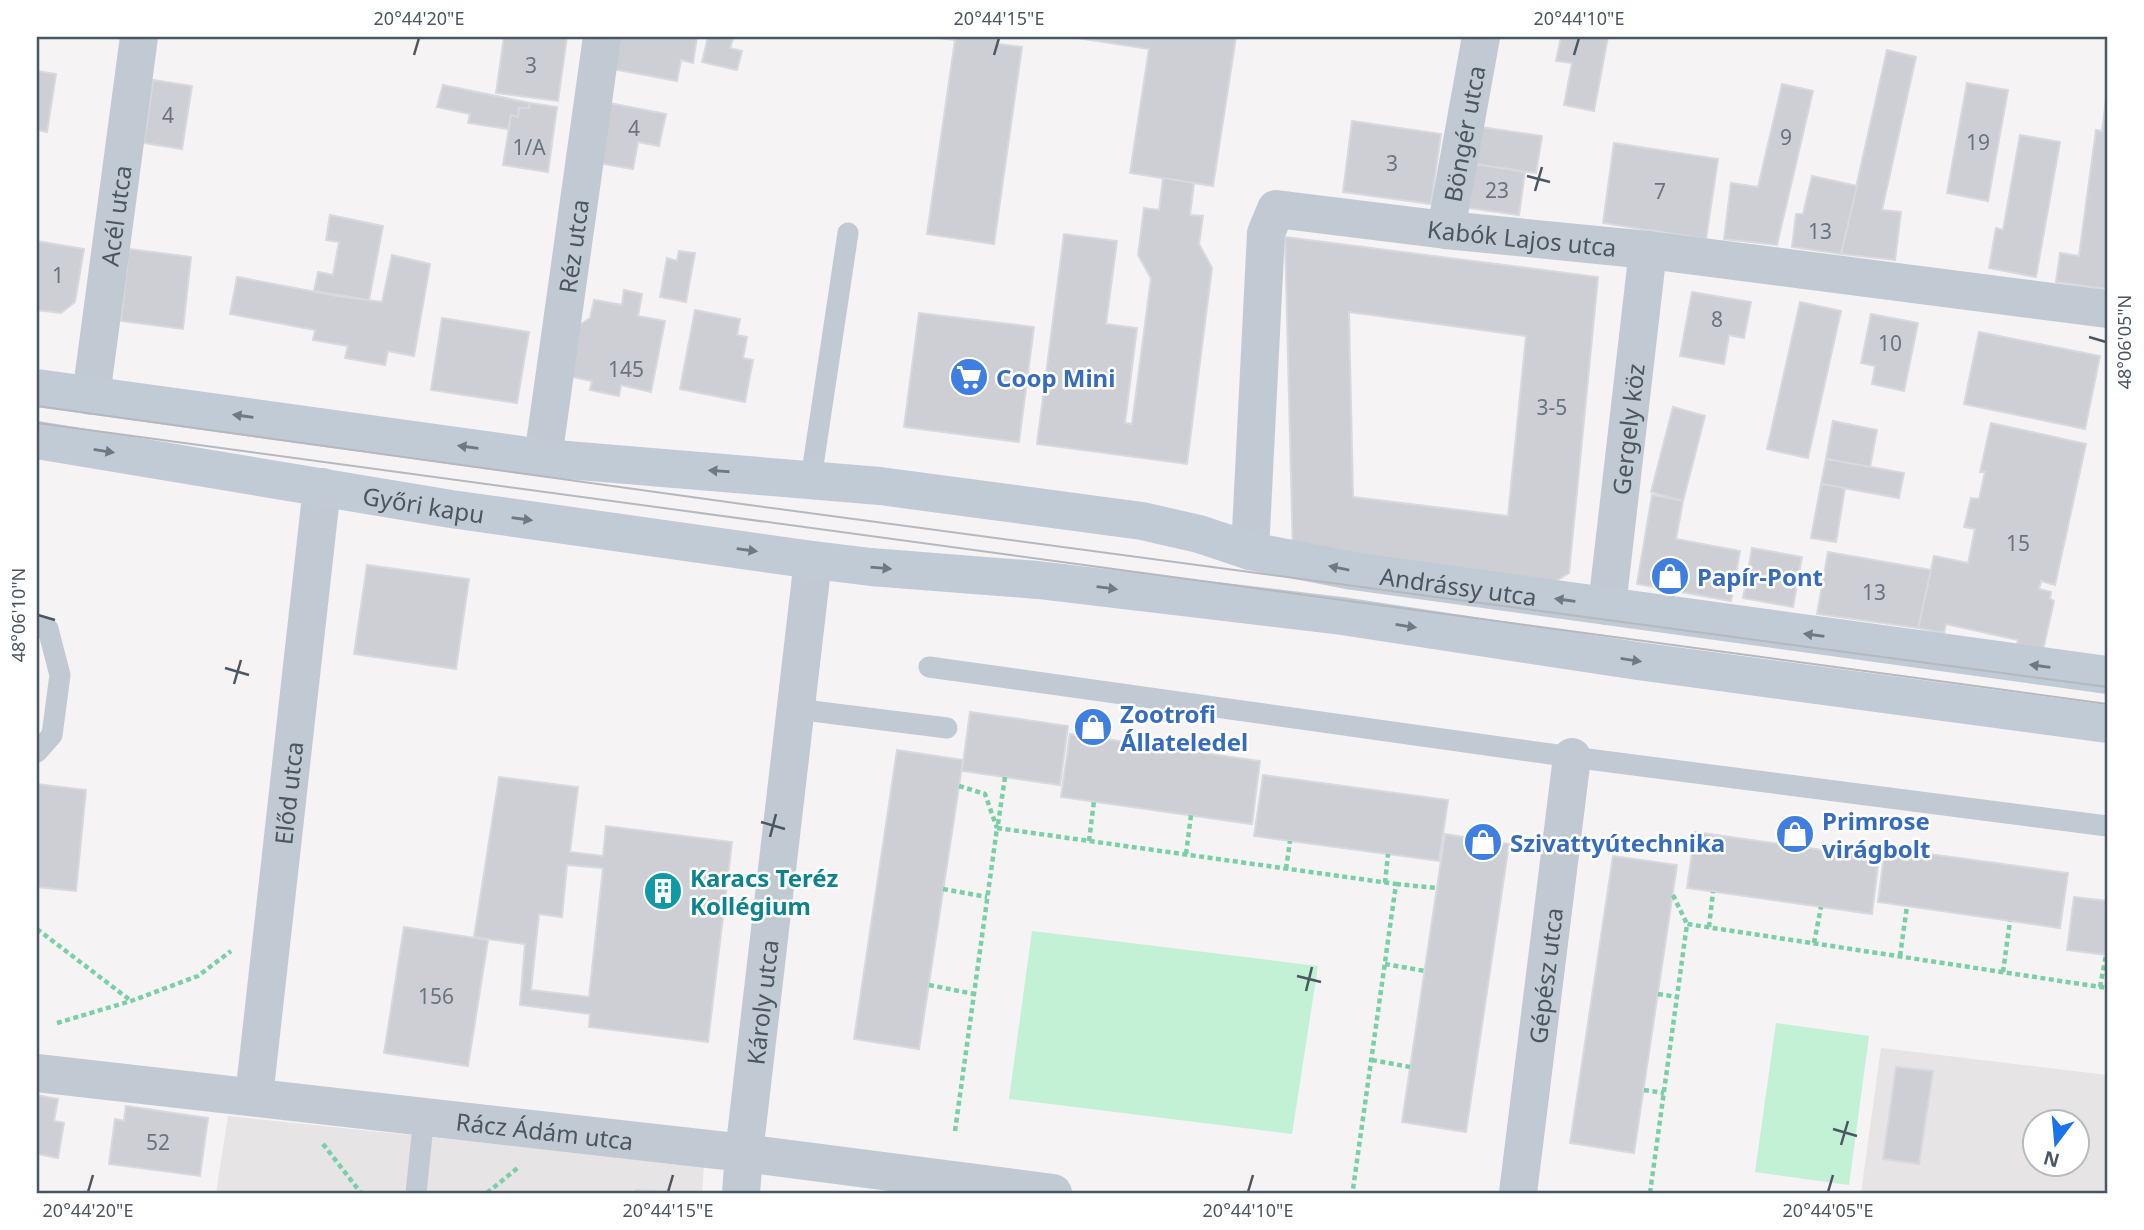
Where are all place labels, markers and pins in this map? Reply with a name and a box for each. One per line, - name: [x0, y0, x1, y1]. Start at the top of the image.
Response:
- supermarket icon: Coop Mini: [948, 356, 990, 398]
- place label: Coop Mini: [996, 361, 1115, 394]
- shop icon: Papír-Pont: [1649, 555, 1691, 597]
- place label: Papír-Pont: [1697, 560, 1823, 593]
- place label: Zootrofi Állateledel: [1120, 697, 1248, 758]
- shop icon: Zootrofi Állateledel: [1072, 706, 1114, 748]
- place label: Primrose virágbolt: [1822, 804, 1930, 865]
- shop icon: Primrose virágbolt: [1774, 813, 1816, 855]
- shop icon: Szivattyútechnika: [1462, 821, 1504, 863]
- place label: Szivattyútechnika: [1510, 826, 1725, 859]
- place label: Karacs Teréz Kollégium: [690, 861, 838, 922]
- building icon: Karacs Teréz Kollégium: [642, 870, 684, 912]

